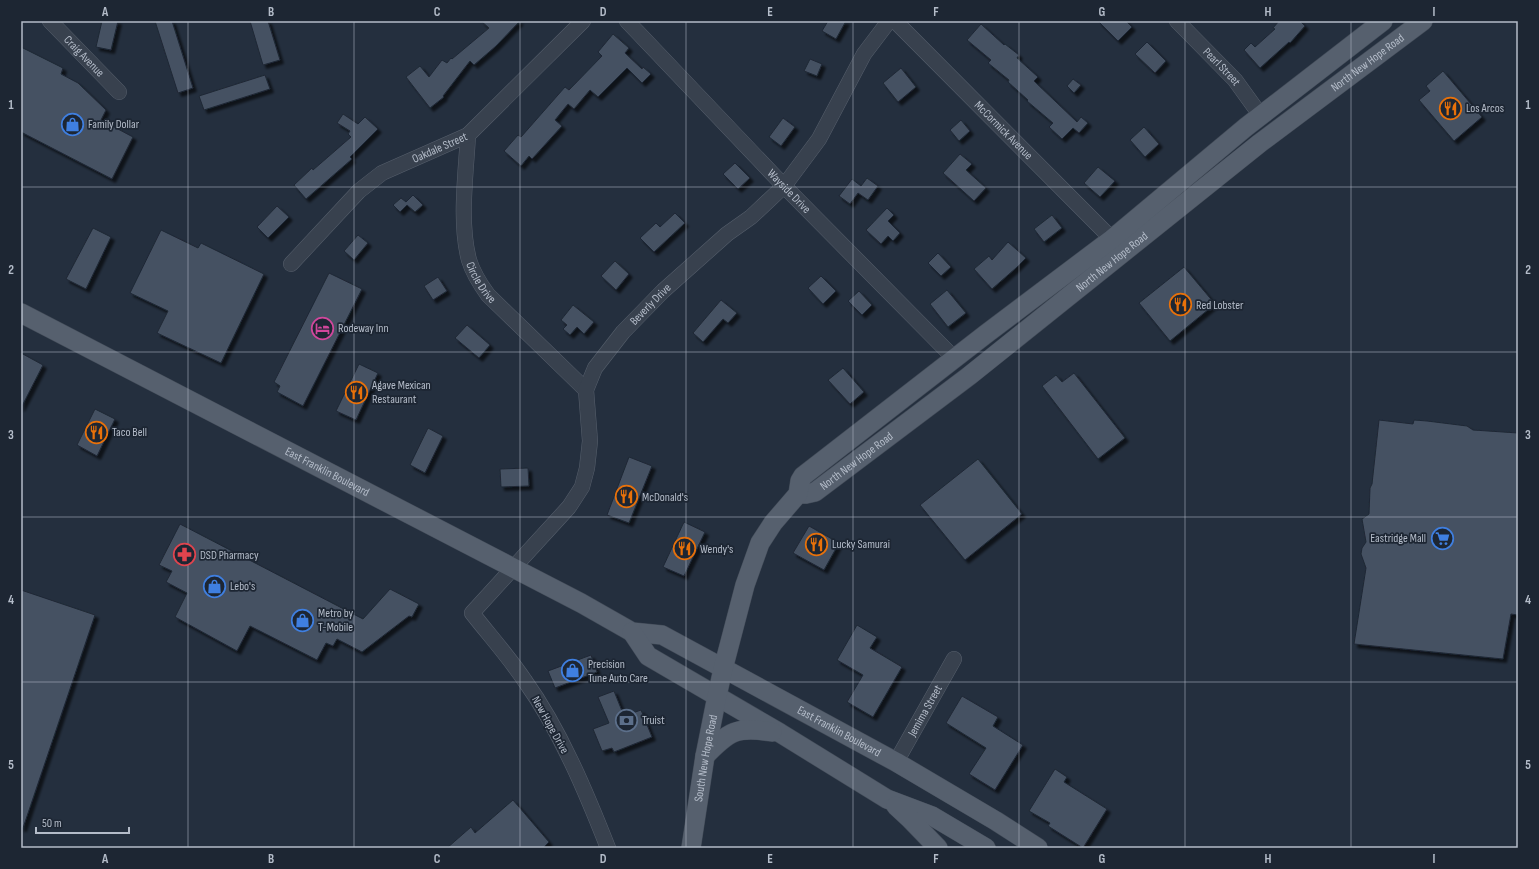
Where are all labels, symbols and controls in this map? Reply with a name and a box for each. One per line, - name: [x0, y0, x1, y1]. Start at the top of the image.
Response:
- text: A: [101, 4, 109, 20]
- text: B: [268, 4, 274, 20]
- text: C: [434, 4, 441, 20]
- text: D: [600, 4, 607, 20]
- text: E: [767, 4, 773, 20]
- text: F: [933, 4, 939, 20]
- text: G: [1099, 4, 1106, 20]
- text: H: [1265, 4, 1272, 20]
- text: I: [1433, 4, 1436, 20]
- street label: North New Hope Road: [1328, 30, 1407, 95]
- street label: Craig Avenue: [61, 32, 108, 80]
- street label: Pearl Street: [1200, 44, 1244, 89]
- restaurant icon: Los Arcos: [1438, 95, 1464, 121]
- text: 1: [8, 97, 14, 113]
- text: 1: [1525, 97, 1531, 113]
- street label: McCormick Avenue: [971, 98, 1036, 163]
- place label: Los Arcos: [1466, 101, 1504, 116]
- shop icon: Family Dollar: [59, 111, 85, 137]
- place label: Family Dollar: [88, 117, 140, 132]
- street label: Oakdale Street: [410, 129, 470, 166]
- street label: Wayside Drive: [764, 166, 814, 216]
- street label: North New Hope Road: [1073, 228, 1151, 295]
- street label: Circle Drive: [463, 260, 499, 306]
- text: 2: [8, 262, 14, 278]
- text: 2: [1525, 262, 1531, 278]
- street label: Beverly Drive: [626, 280, 674, 328]
- restaurant icon: Red Lobster: [1167, 292, 1193, 318]
- place label: Red Lobster: [1196, 298, 1244, 313]
- hotel icon: Rodeway Inn: [309, 315, 335, 341]
- place label: Rodeway Inn: [338, 321, 389, 336]
- place label: Agave Mexican Restaurant: [371, 378, 431, 407]
- restaurant icon: Agave Mexican Restaurant: [344, 379, 370, 405]
- restaurant icon: Taco Bell: [83, 419, 109, 445]
- place label: Taco Bell: [112, 425, 147, 440]
- text: 3: [8, 427, 14, 443]
- text: 3: [1525, 427, 1531, 443]
- street label: North New Hope Road: [817, 428, 896, 493]
- street label: East Franklin Boulevard: [283, 444, 372, 500]
- restaurant icon: McDonald's: [613, 484, 639, 510]
- place label: McDonald's: [642, 490, 688, 505]
- supermarket icon: Eastridge Mall: [1429, 525, 1455, 551]
- restaurant icon: Lucky Samurai: [803, 531, 829, 557]
- place label: Eastridge Mall: [1370, 531, 1426, 546]
- restaurant icon: Wendy's: [671, 536, 697, 562]
- place label: Lucky Samurai: [832, 537, 890, 552]
- pharmacy icon: DSD Pharmacy: [172, 542, 198, 568]
- place label: Wendy's: [700, 542, 733, 557]
- place label: DSD Pharmacy: [200, 548, 259, 563]
- shop icon: Lebo's: [202, 573, 228, 599]
- place label: Lebo's: [230, 579, 255, 594]
- text: 4: [8, 592, 14, 608]
- text: 4: [1525, 592, 1531, 608]
- place label: Metro by T-Mobile: [318, 606, 354, 635]
- shop icon: Metro by T-Mobile: [289, 607, 315, 633]
- place label: Precision Tune Auto Care: [588, 657, 648, 686]
- shop icon: Precision Tune Auto Care: [560, 658, 586, 684]
- street label: Jemima Street: [904, 682, 946, 740]
- street label: New Hope Drive: [528, 694, 572, 756]
- street label: East Franklin Boulevard: [795, 702, 884, 760]
- bank icon: Truist: [613, 707, 639, 733]
- place label: Truist: [642, 713, 665, 728]
- street label: South New Hope Road: [691, 713, 721, 803]
- text: 5: [8, 757, 14, 773]
- text: 5: [1525, 757, 1531, 773]
- scale bar: [36, 809, 129, 835]
- text: 50 m: [42, 816, 62, 831]
- text: A: [101, 851, 109, 867]
- text: B: [268, 851, 274, 867]
- text: C: [434, 851, 441, 867]
- text: D: [600, 851, 607, 867]
- text: E: [767, 851, 773, 867]
- text: F: [933, 851, 939, 867]
- text: G: [1099, 851, 1106, 867]
- text: H: [1265, 851, 1272, 867]
- text: I: [1433, 851, 1436, 867]

